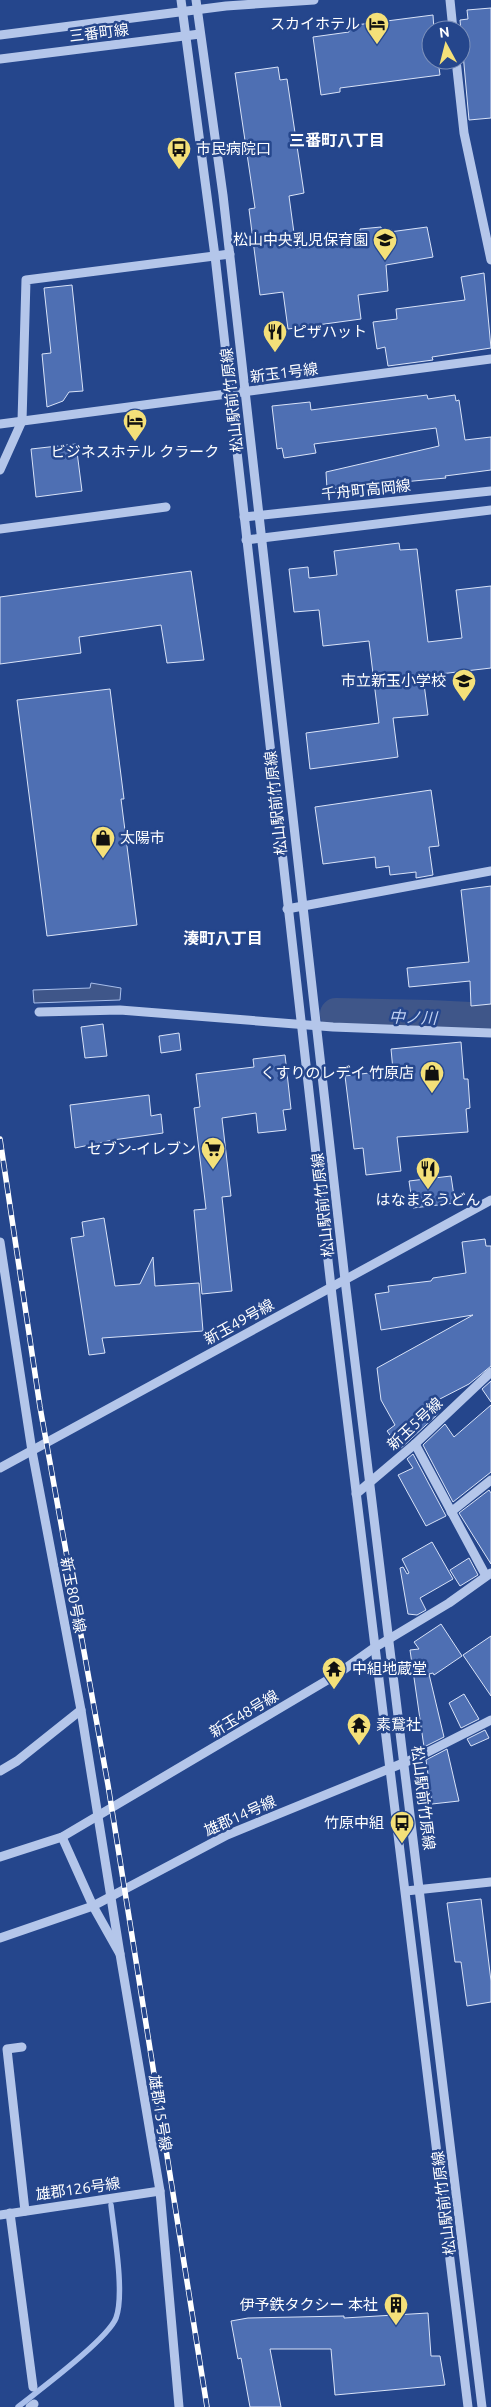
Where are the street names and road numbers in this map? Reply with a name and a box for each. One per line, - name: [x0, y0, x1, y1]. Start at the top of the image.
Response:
- street label: 三番町線: [68, 20, 130, 45]
- street label: 松山駅前竹原線: [218, 347, 245, 453]
- street label: 新玉1号線: [249, 360, 319, 385]
- street label: 千舟町高岡線: [320, 476, 412, 503]
- street label: 松山駅前竹原線: [262, 750, 289, 856]
- street label: 松山駅前竹原線: [309, 1152, 336, 1258]
- street label: 新玉49号線: [201, 1295, 277, 1348]
- street label: 新玉5号線: [384, 1394, 445, 1453]
- street label: 新玉80号線: [58, 1556, 89, 1634]
- street label: 新玉48号線: [206, 1686, 281, 1741]
- street label: 松山駅前竹原線: [409, 1745, 438, 1851]
- street label: 雄郡14号線: [201, 1792, 278, 1839]
- street label: 雄郡15号線: [146, 2074, 175, 2152]
- street label: 松山駅前竹原線: [429, 2150, 458, 2256]
- street label: 雄郡126号線: [34, 2174, 121, 2203]

